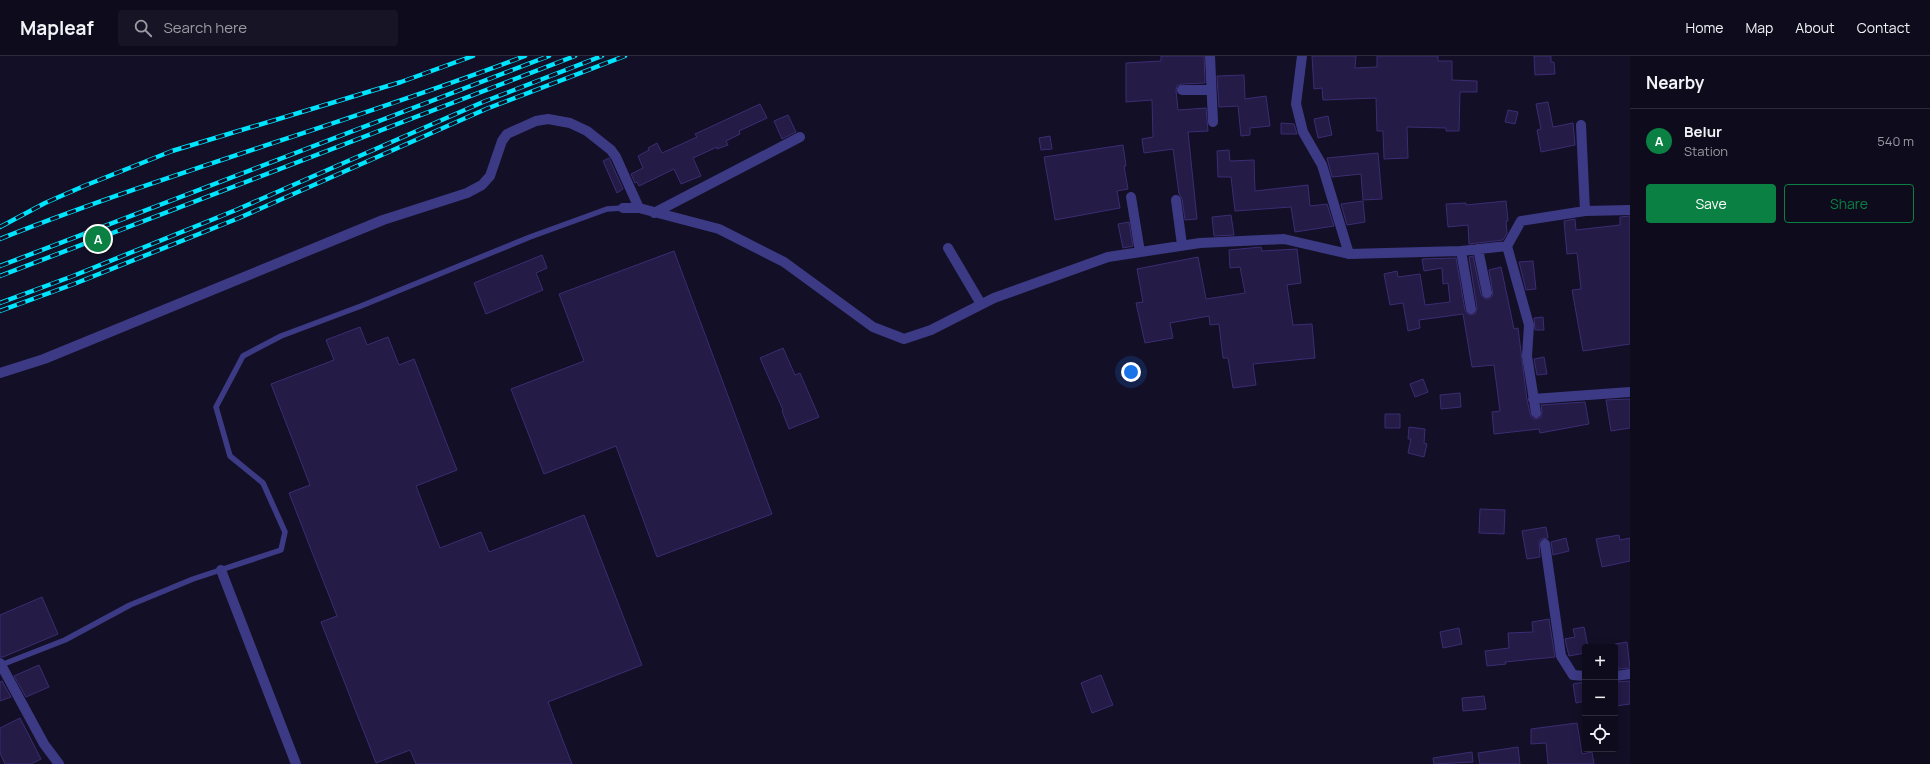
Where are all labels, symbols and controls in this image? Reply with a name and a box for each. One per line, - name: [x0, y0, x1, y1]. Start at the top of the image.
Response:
- search box: [118, 10, 398, 46]
- text: Mapleaf: [20, 15, 94, 41]
- icon: search: [132, 17, 154, 39]
- text: Search here: [164, 17, 247, 38]
- text: Home: [1686, 18, 1723, 37]
- text: Map: [1745, 18, 1773, 37]
- text: About: [1795, 18, 1835, 37]
- text: Contact: [1857, 18, 1910, 37]
- text: Nearby: [1646, 71, 1704, 94]
- text: Belur: [1684, 121, 1722, 142]
- text: A: [1655, 132, 1663, 150]
- text: 540 m: [1877, 132, 1914, 150]
- text: Station: [1684, 142, 1728, 160]
- button: Save: [1646, 184, 1776, 223]
- button: Share: [1784, 184, 1914, 223]
- pin: A: [85, 224, 111, 254]
- your location: [1121, 362, 1141, 382]
- map controls: [1582, 644, 1618, 752]
- button: +: [1582, 644, 1618, 680]
- button: −: [1582, 680, 1618, 716]
- button: locate: [1582, 716, 1618, 752]

